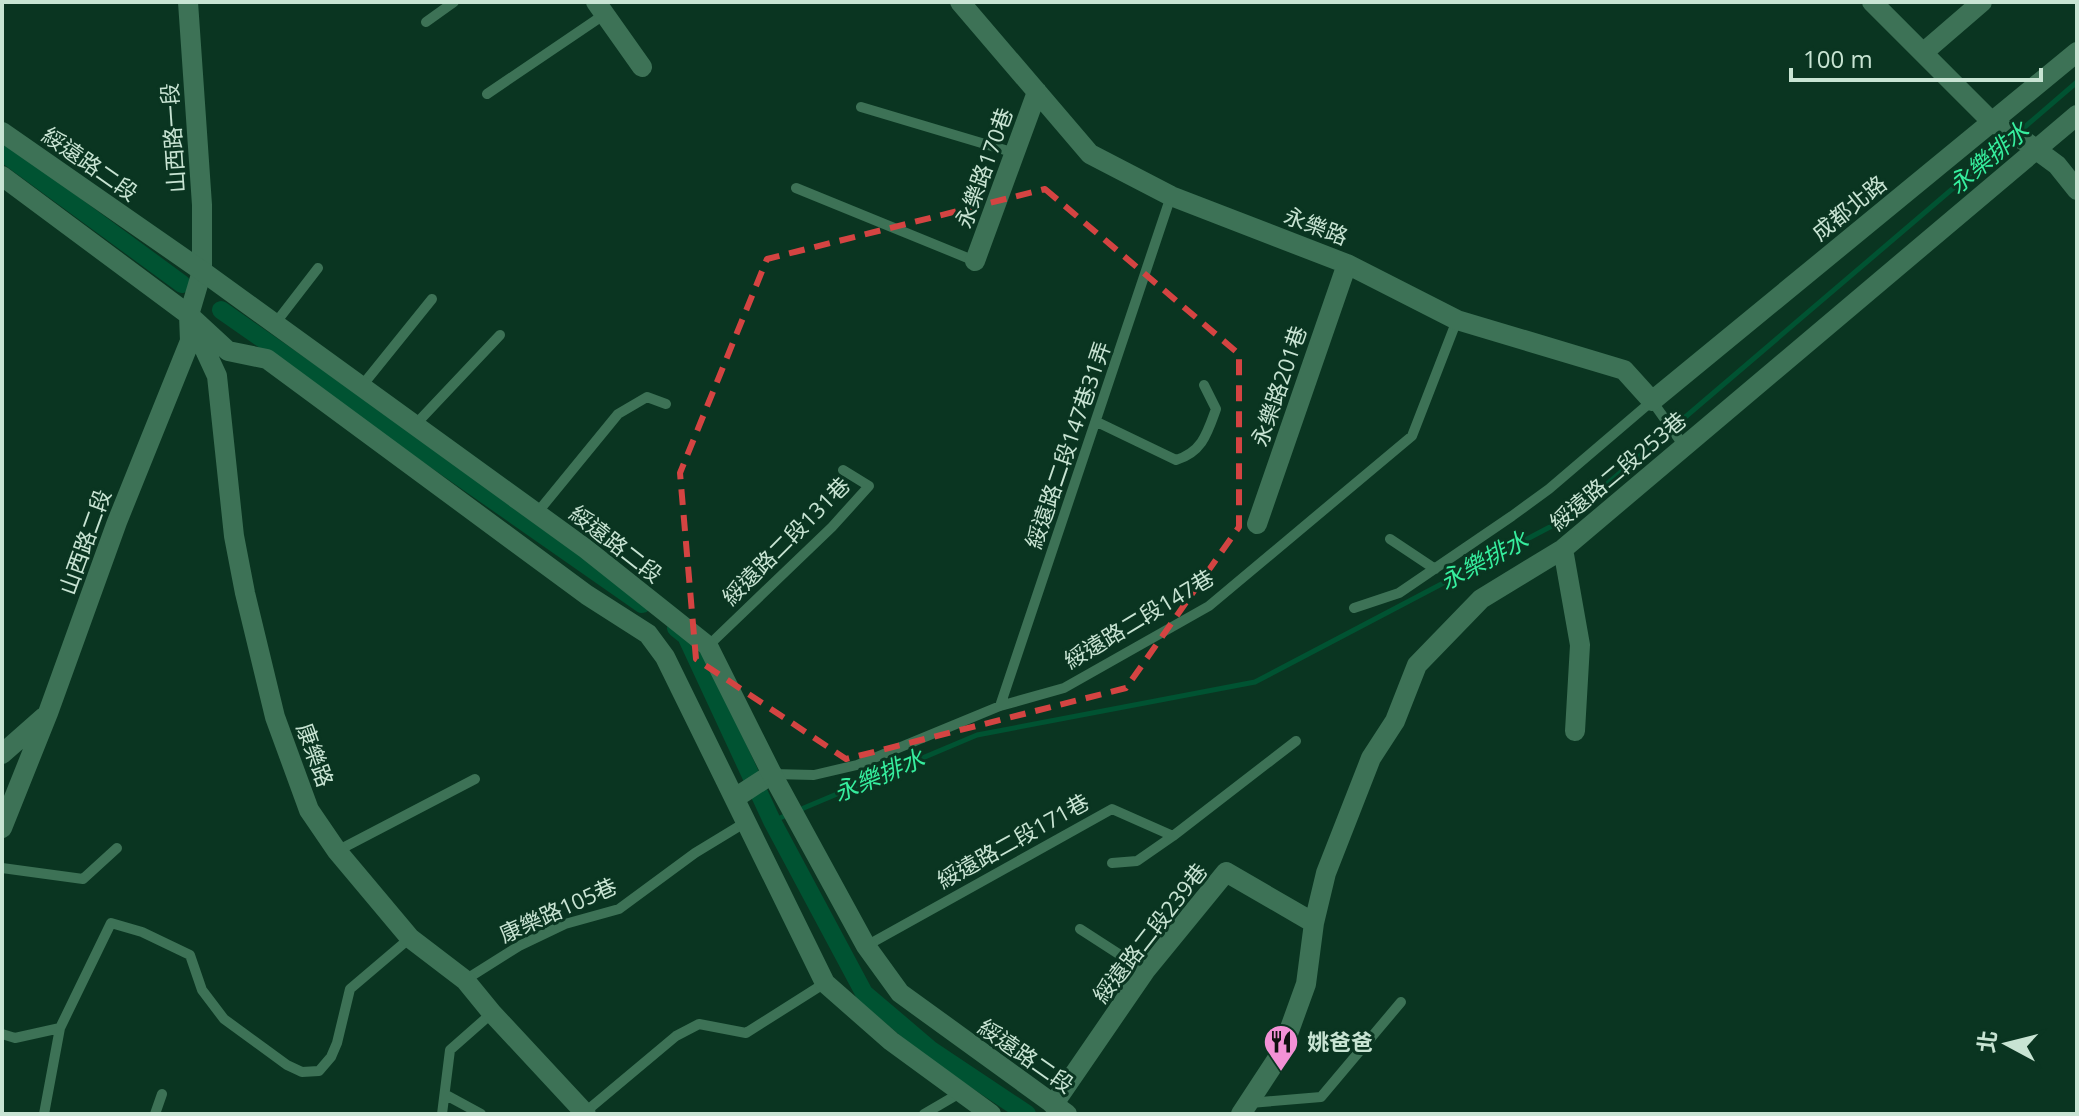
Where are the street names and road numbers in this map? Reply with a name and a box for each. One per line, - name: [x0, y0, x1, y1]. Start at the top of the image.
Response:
- street label: 山西路一段: [153, 82, 191, 194]
- street label: 永樂路170巷: [947, 103, 1019, 232]
- street label: 綏遠路二段: [37, 119, 144, 207]
- street label: 成都北路: [1805, 168, 1892, 247]
- street label: 永樂路: [1280, 199, 1353, 251]
- street label: 永樂路201巷: [1243, 321, 1313, 450]
- street label: 綏遠路二段147巷31弄: [1018, 337, 1117, 552]
- street label: 綏遠路二段253巷: [1543, 404, 1692, 536]
- street label: 綏遠路二段131巷: [715, 470, 856, 611]
- street label: 山西路二段: [51, 485, 117, 598]
- street label: 綏遠路二段: [564, 498, 669, 589]
- street label: 綏遠路二段147巷: [1058, 562, 1219, 675]
- street label: 康樂路: [291, 719, 341, 791]
- street label: 綏遠路二段171巷: [931, 786, 1094, 894]
- street label: 綏遠路二段239巷: [1085, 856, 1213, 1009]
- street label: 康樂路105巷: [494, 870, 621, 948]
- street label: 綏遠路二段: [973, 1011, 1080, 1099]

